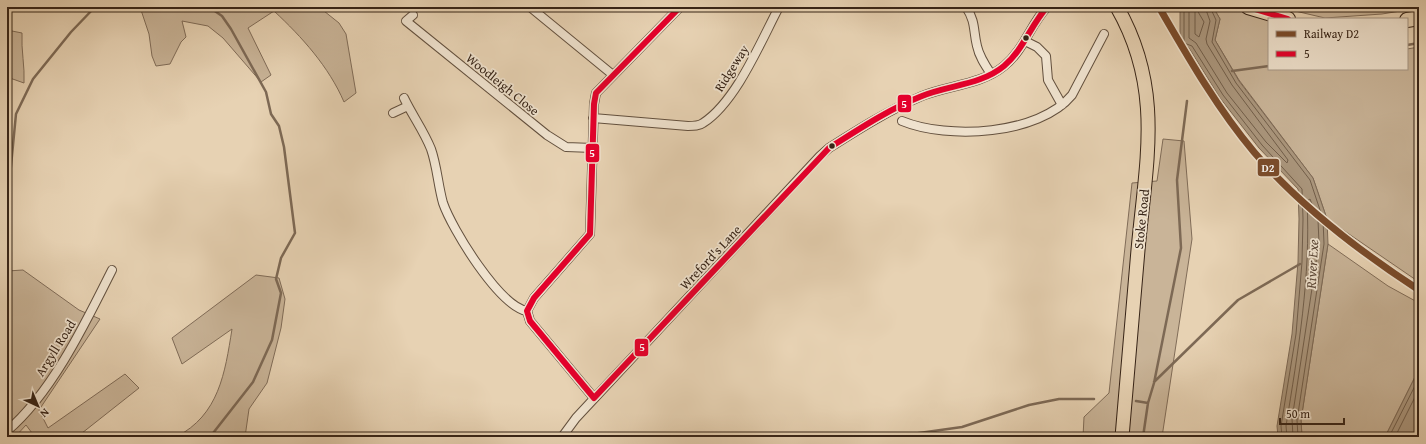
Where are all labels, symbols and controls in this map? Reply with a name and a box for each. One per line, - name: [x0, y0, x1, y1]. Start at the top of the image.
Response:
- legend: [1268, 18, 1408, 70]
- text: Railway D2: [1304, 25, 1359, 42]
- unlabelled marker: [1021, 33, 1031, 43]
- street label: Ridgeway: [710, 41, 754, 95]
- text: 5: [1304, 45, 1310, 62]
- street label: Woodleigh Close: [462, 49, 543, 120]
- line badge: 5: [897, 94, 912, 113]
- text: 5: [901, 96, 907, 112]
- unlabelled marker: [827, 141, 837, 151]
- line badge: 5: [585, 143, 600, 163]
- text: 5: [589, 145, 595, 161]
- line badge: D2: [1257, 158, 1280, 177]
- text: D2: [1262, 160, 1275, 176]
- street label: Stoke Road: [1129, 188, 1154, 250]
- street label: Wreford's Lane: [675, 221, 745, 294]
- water label: River Exe: [1301, 238, 1323, 290]
- street label: Argyll Road: [31, 316, 80, 380]
- line badge: 5: [634, 338, 649, 357]
- text: 5: [639, 339, 645, 355]
- north arrow: [18, 386, 58, 426]
- scale bar: [1280, 400, 1344, 426]
- text: N: [36, 405, 53, 422]
- text: 50 m: [1286, 405, 1310, 422]

